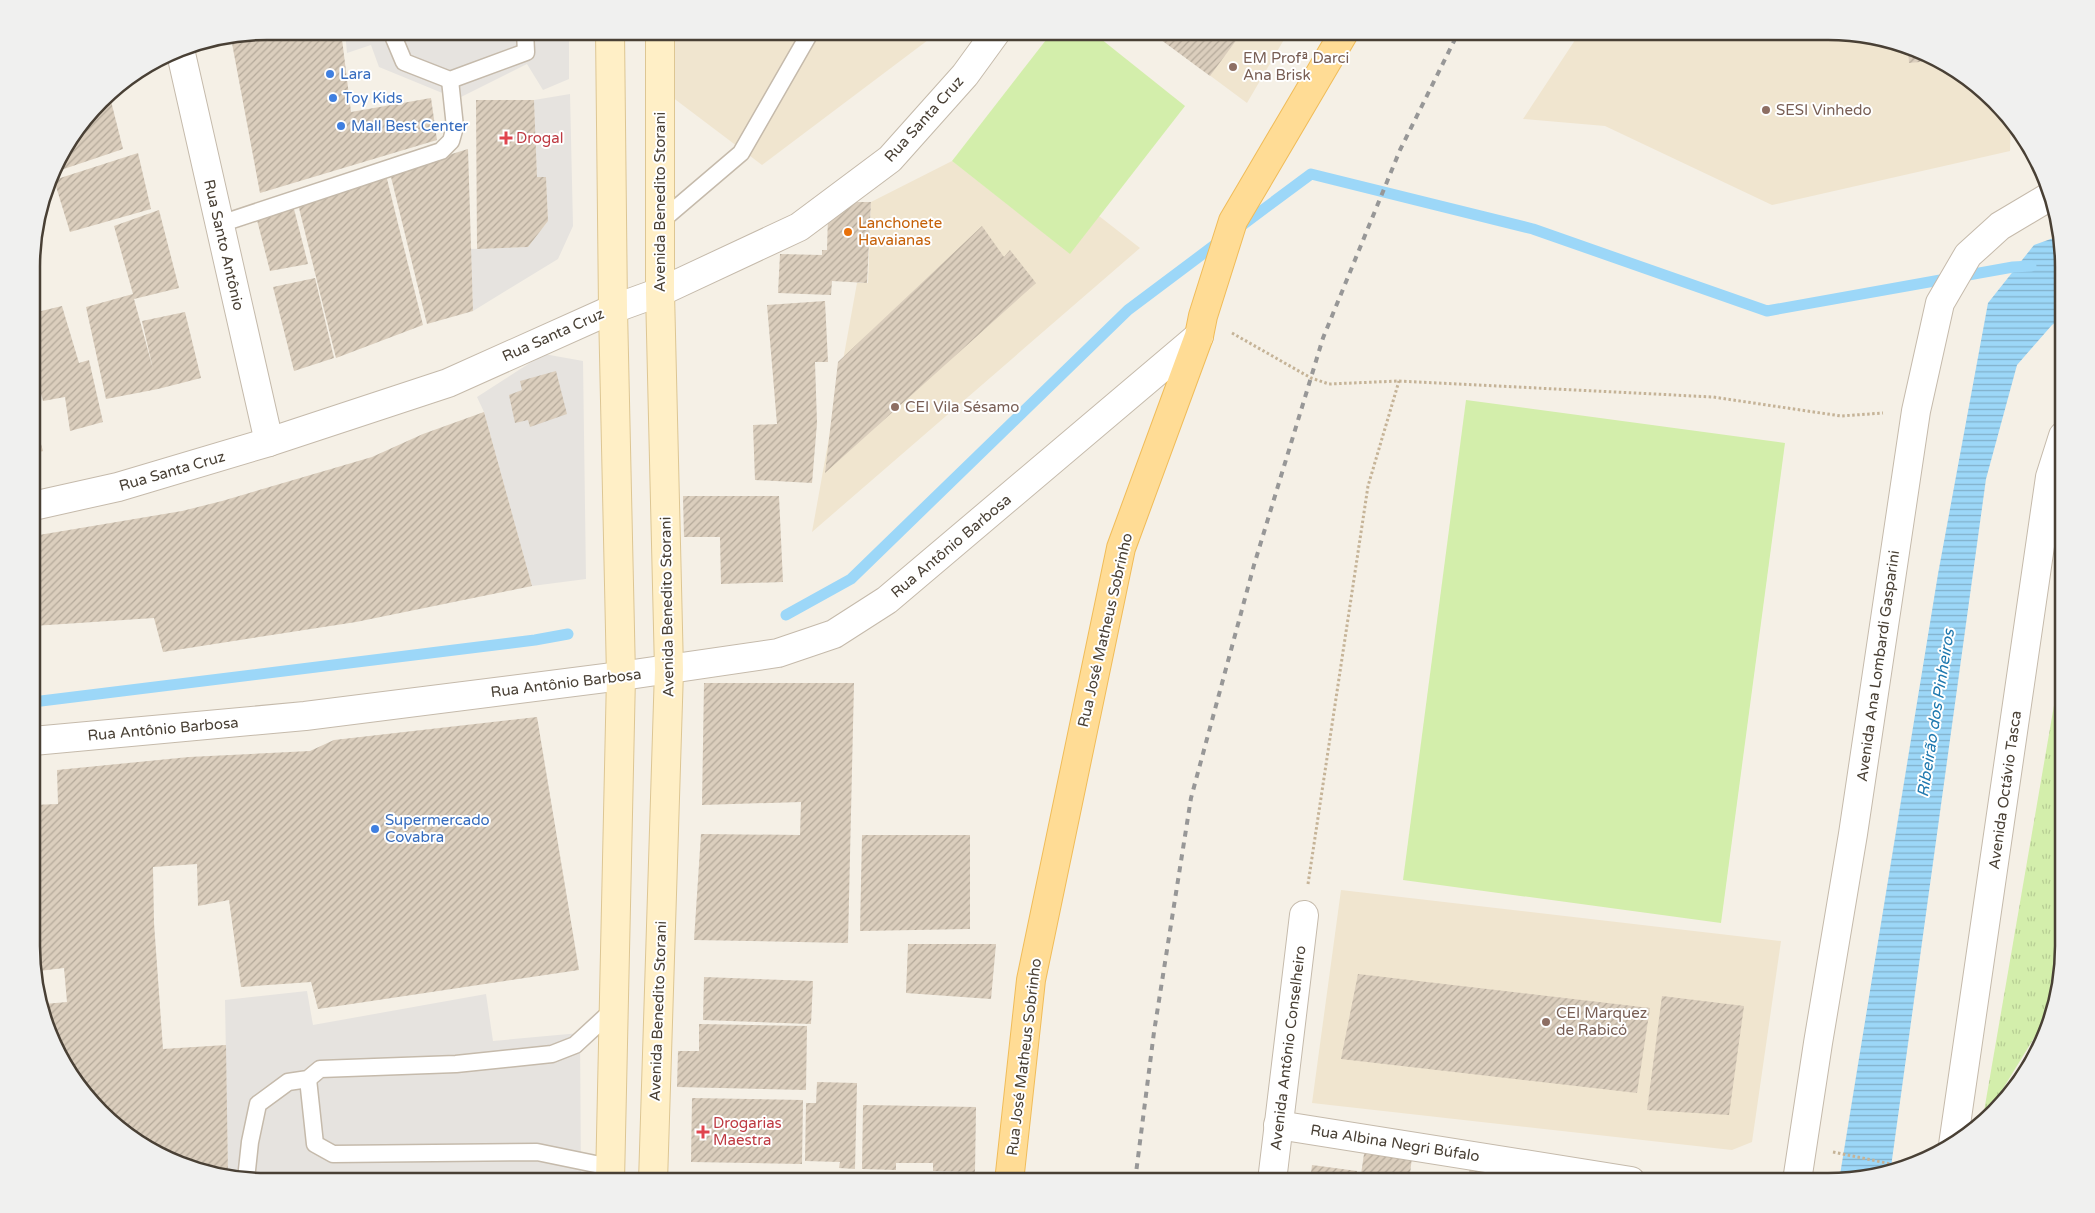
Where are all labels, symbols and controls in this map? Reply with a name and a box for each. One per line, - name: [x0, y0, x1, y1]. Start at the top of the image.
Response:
- place label: EM Profª Darci Ana Brisk: [1243, 49, 1349, 84]
- marker: EM Profª Darci Ana Brisk: [1227, 61, 1239, 73]
- place label: Lara: [340, 65, 371, 83]
- marker: Lara: [324, 68, 336, 80]
- street label: Rua Santa Cruz: [881, 72, 967, 166]
- place label: Toy Kids: [343, 89, 403, 107]
- marker: Toy Kids: [327, 92, 339, 104]
- place label: SESI Vinhedo: [1776, 101, 1872, 119]
- marker: SESI Vinhedo: [1760, 104, 1772, 116]
- street label: Avenida Benedito Storani: [651, 112, 669, 292]
- place label: Mall Best Center: [351, 117, 469, 135]
- marker: Mall Best Center: [335, 120, 347, 132]
- place label: Drogal: [516, 129, 563, 147]
- marker: Drogal: [500, 132, 512, 144]
- street label: Rua Santo Antônio: [200, 178, 248, 312]
- place label: Lanchonete Havaianas: [858, 214, 942, 249]
- marker: Lanchonete Havaianas: [842, 226, 854, 238]
- street label: Rua Santa Cruz: [499, 305, 607, 365]
- place label: CEI Vila Sésamo: [905, 398, 1019, 416]
- marker: CEI Vila Sésamo: [889, 401, 901, 413]
- street label: Rua Santa Cruz: [117, 447, 227, 495]
- street label: Rua Antônio Barbosa: [887, 490, 1015, 602]
- street label: Avenida Benedito Storani: [656, 517, 678, 697]
- street label: Rua José Matheus Sobrinho: [1074, 531, 1136, 729]
- street label: Avenida Ana Lombardi Gasparini: [1853, 549, 1903, 783]
- water label: Ribeirão dos Pinheiros: [1913, 627, 1959, 798]
- street label: Rua Antônio Barbosa: [490, 665, 642, 701]
- street label: Avenida Octávio Tasca: [1985, 709, 2025, 871]
- street label: Rua Antônio Barbosa: [87, 713, 239, 745]
- place label: Supermercado Covabra: [385, 811, 490, 846]
- marker: Supermercado Covabra: [369, 823, 381, 835]
- street label: Avenida Benedito Storani: [646, 920, 670, 1102]
- street label: Avenida Antônio Conselheiro: [1267, 945, 1309, 1151]
- street label: Rua José Matheus Sobrinho: [1003, 957, 1045, 1157]
- place label: CEI Marquez de Rabicó: [1556, 1004, 1647, 1039]
- marker: CEI Marquez de Rabicó: [1540, 1016, 1552, 1028]
- place label: Drogarias Maestra: [713, 1114, 782, 1149]
- street label: Rua Albina Negri Búfalo: [1309, 1121, 1481, 1165]
- marker: Drogarias Maestra: [697, 1126, 709, 1138]

